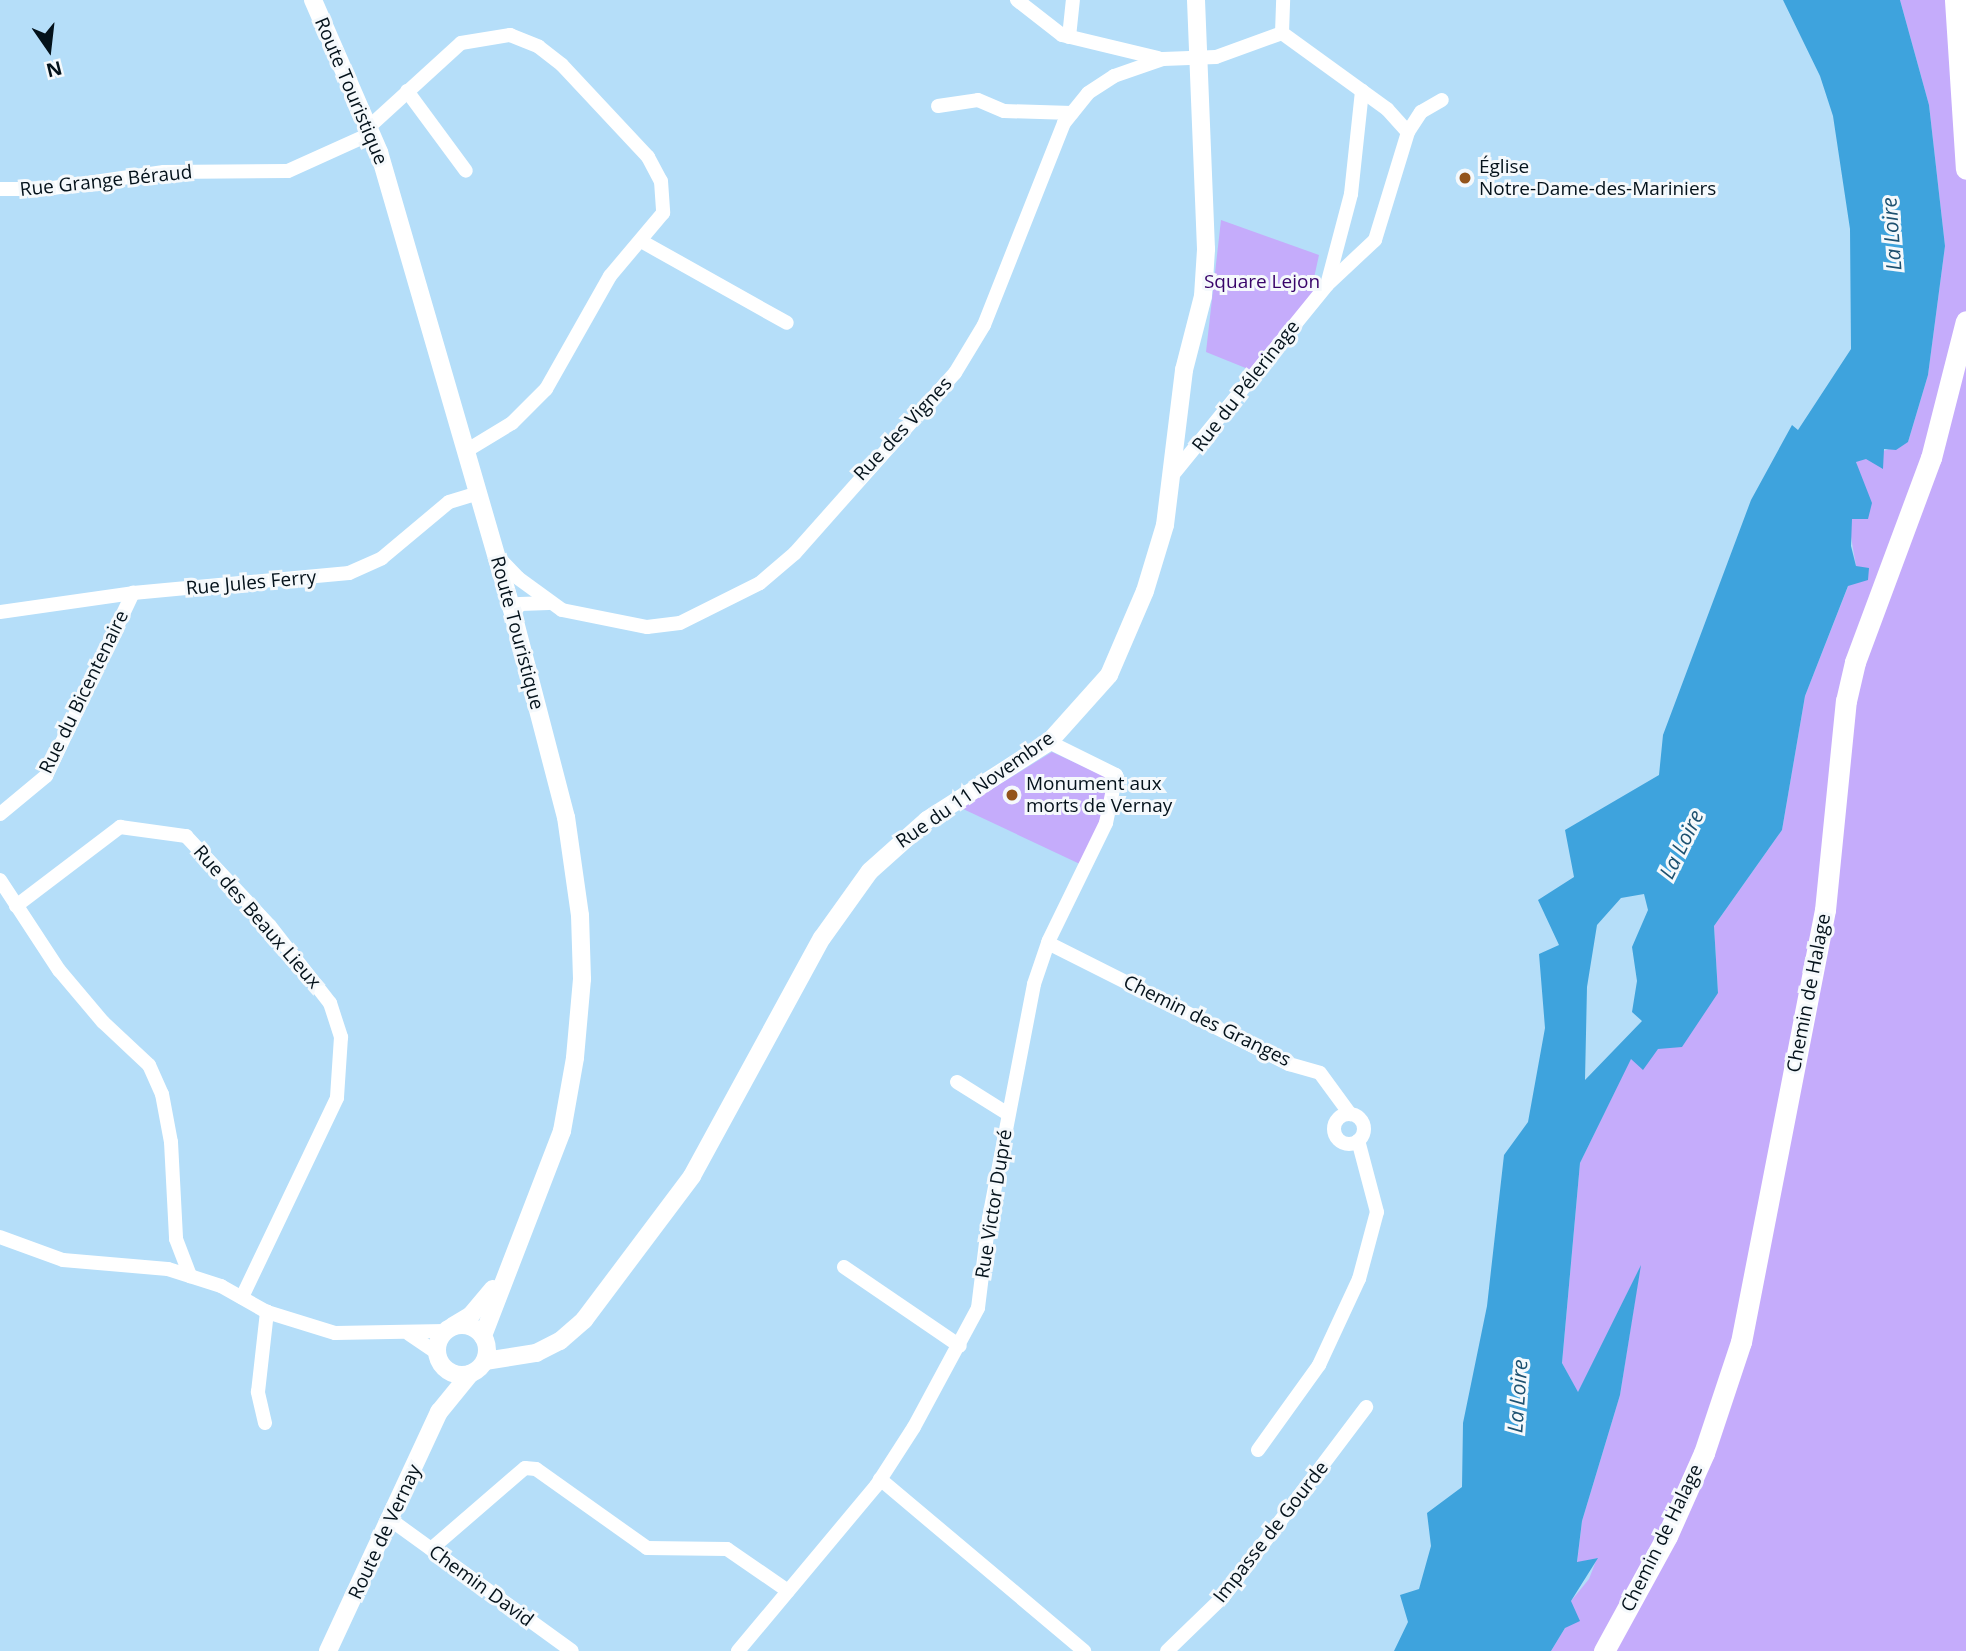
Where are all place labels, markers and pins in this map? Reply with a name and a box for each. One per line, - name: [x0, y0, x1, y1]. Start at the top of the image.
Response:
- place label: Église Notre-Dame-des-Mariniers: [1479, 156, 1716, 200]
- marker: Église Notre-Dame-des-Mariniers: [1457, 170, 1473, 186]
- place label: Monument aux morts de Vernay: [1026, 773, 1172, 817]
- marker: Monument aux morts de Vernay: [1004, 787, 1020, 803]

